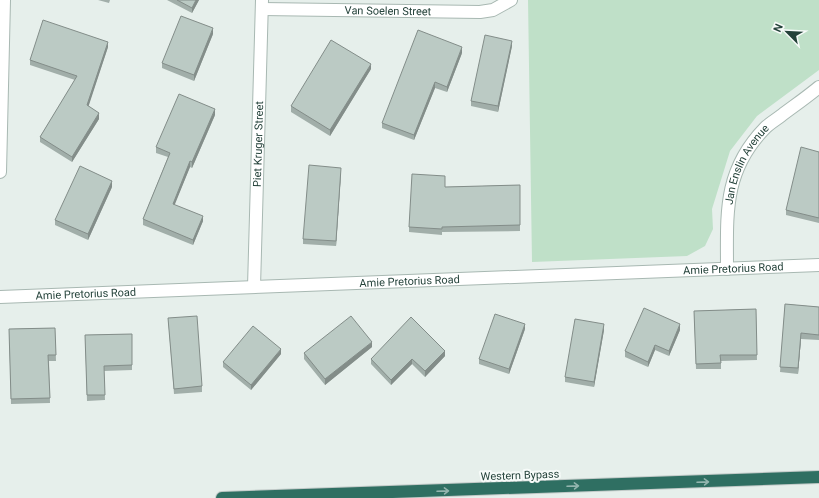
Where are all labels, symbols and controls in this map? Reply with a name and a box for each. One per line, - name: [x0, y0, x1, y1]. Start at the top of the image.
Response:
- street label: Van Soelen Street: [345, 4, 432, 18]
- north arrow: [767, 12, 807, 52]
- text: N: [771, 22, 786, 34]
- street label: Piet Kruger Street: [251, 100, 266, 187]
- street label: Jan Enslin Avenue: [723, 122, 772, 206]
- street label: Amie Pretorius Road: [683, 260, 784, 277]
- street label: Amie Pretorius Road: [359, 273, 460, 290]
- street label: Amie Pretorius Road: [35, 286, 136, 303]
- street label: Western Bypass: [480, 468, 560, 483]
- one-way arrow: [696, 478, 709, 485]
- one-way arrow: [566, 482, 579, 490]
- one-way arrow: [436, 487, 449, 494]

